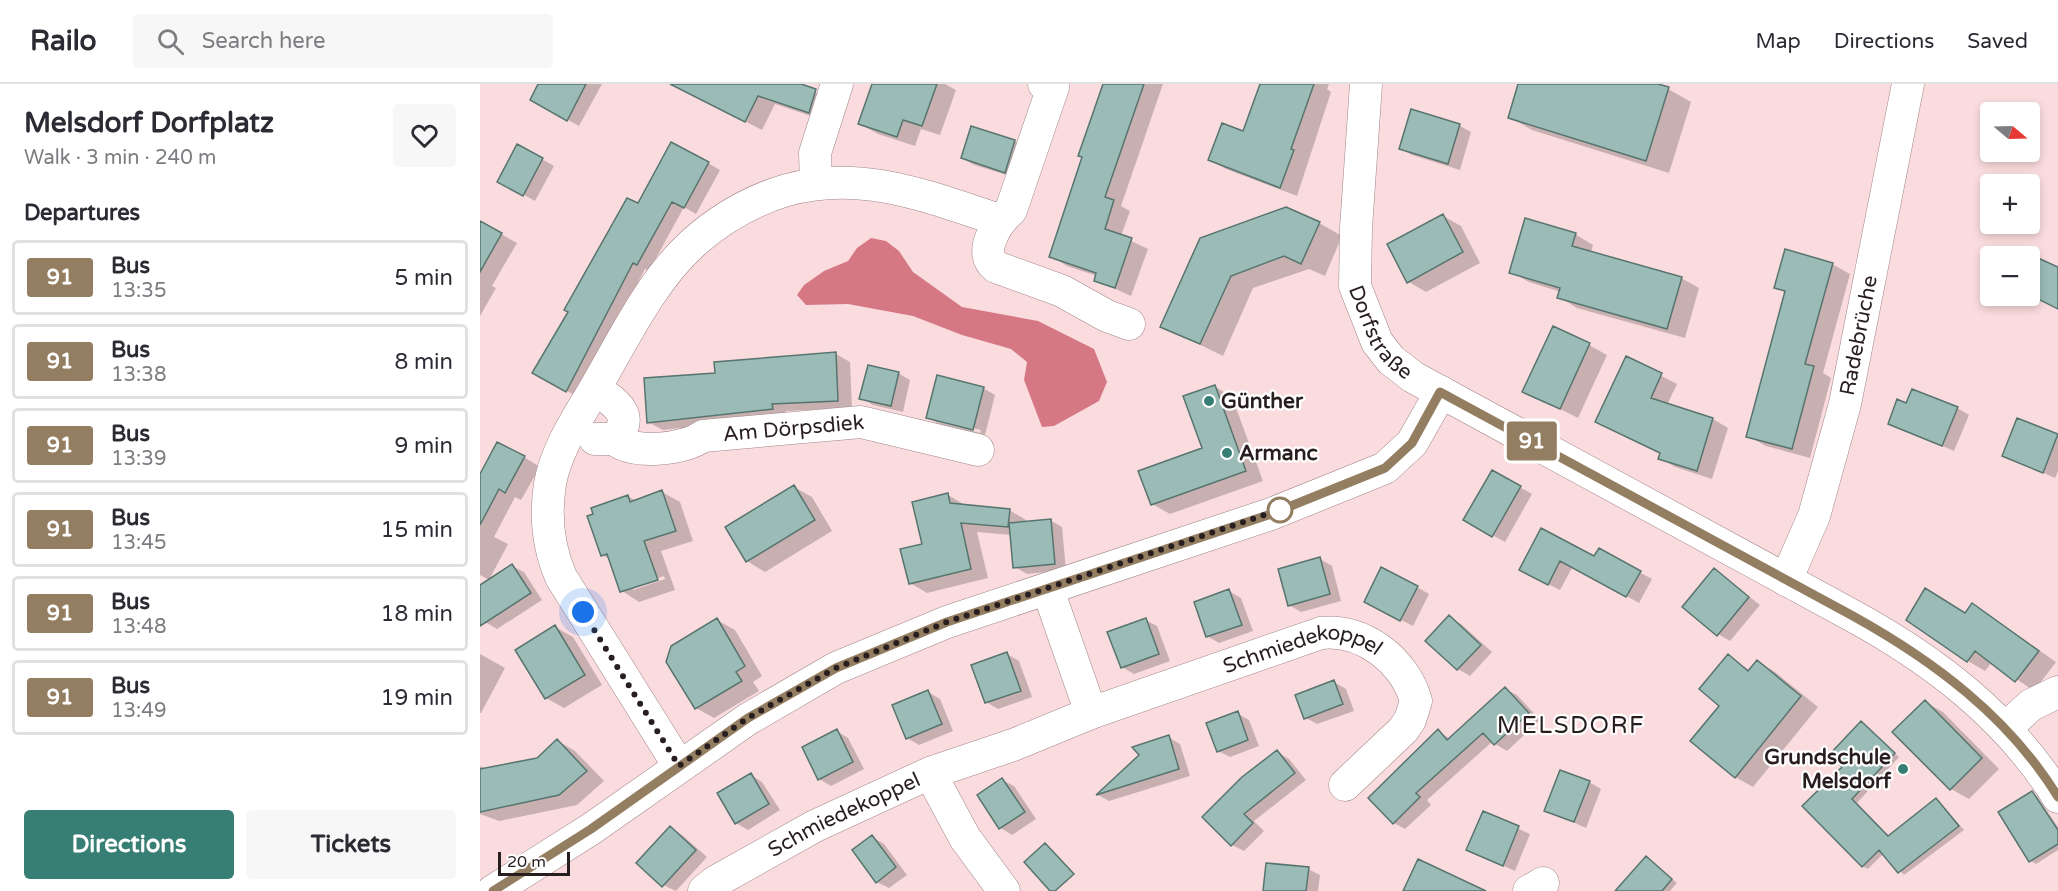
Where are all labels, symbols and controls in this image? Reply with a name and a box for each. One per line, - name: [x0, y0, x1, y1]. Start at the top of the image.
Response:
- search box: [133, 14, 553, 68]
- text: Railo: [30, 24, 97, 58]
- icon: search: [154, 25, 187, 58]
- text: Search here: [202, 28, 325, 54]
- text: Map: [1755, 29, 1801, 54]
- text: Directions: [1834, 29, 1934, 54]
- text: Saved: [1967, 29, 2028, 54]
- north arrow: [1980, 102, 2040, 162]
- map controls: [1980, 102, 2040, 306]
- button: heart: [393, 104, 456, 167]
- text: Melsdorf Dorfplatz: [24, 106, 274, 140]
- text: Walk · 3 min · 240 m: [24, 146, 216, 170]
- button: +: [1980, 174, 2040, 234]
- text: Departures: [24, 200, 140, 226]
- button: −: [1980, 246, 2040, 306]
- text: Bus: [111, 253, 150, 279]
- text: 91: [47, 265, 73, 290]
- text: 5 min: [394, 265, 453, 291]
- street label: Radebrüche: [1835, 273, 1883, 398]
- text: 13:35: [111, 279, 166, 303]
- street label: Dorfstraße: [1343, 282, 1417, 385]
- text: Bus: [111, 337, 150, 363]
- text: 91: [47, 349, 73, 374]
- text: 8 min: [394, 349, 453, 375]
- text: 13:38: [111, 363, 166, 387]
- place label: Günther: [1221, 389, 1304, 414]
- marker: Günther: [1202, 394, 1216, 408]
- street label: Am Dörpsdiek: [722, 410, 865, 447]
- text: Bus: [111, 421, 150, 447]
- line badge: 91: [1505, 422, 1559, 460]
- text: 91: [1519, 429, 1545, 454]
- text: 91: [47, 433, 73, 458]
- text: 9 min: [394, 433, 453, 459]
- place label: Armanc: [1239, 441, 1318, 466]
- marker: Armanc: [1220, 446, 1234, 460]
- text: 13:39: [111, 447, 166, 471]
- unlabelled marker: [1267, 497, 1293, 523]
- text: Bus: [111, 505, 150, 531]
- text: 91: [47, 517, 73, 542]
- text: 15 min: [381, 517, 453, 543]
- text: 13:45: [111, 531, 166, 555]
- text: Bus: [111, 589, 150, 615]
- your location: [568, 597, 598, 627]
- text: 91: [47, 601, 73, 626]
- text: 18 min: [381, 601, 453, 627]
- text: 13:48: [111, 615, 166, 639]
- street label: Schmiedekoppel: [1220, 620, 1387, 679]
- text: Bus: [111, 673, 150, 699]
- text: 91: [47, 685, 73, 710]
- text: 19 min: [381, 685, 453, 711]
- text: 13:49: [111, 699, 166, 723]
- district label: MELSDORF: [1497, 711, 1645, 740]
- place label: Grundschule Melsdorf: [1764, 745, 1892, 794]
- marker: Grundschule Melsdorf: [1896, 762, 1910, 776]
- street label: Schmiedekoppel: [764, 767, 924, 863]
- button: Directions: [24, 810, 234, 879]
- button: Tickets: [246, 810, 456, 879]
- scale bar: [498, 849, 570, 876]
- text: 20 m: [507, 852, 546, 872]

